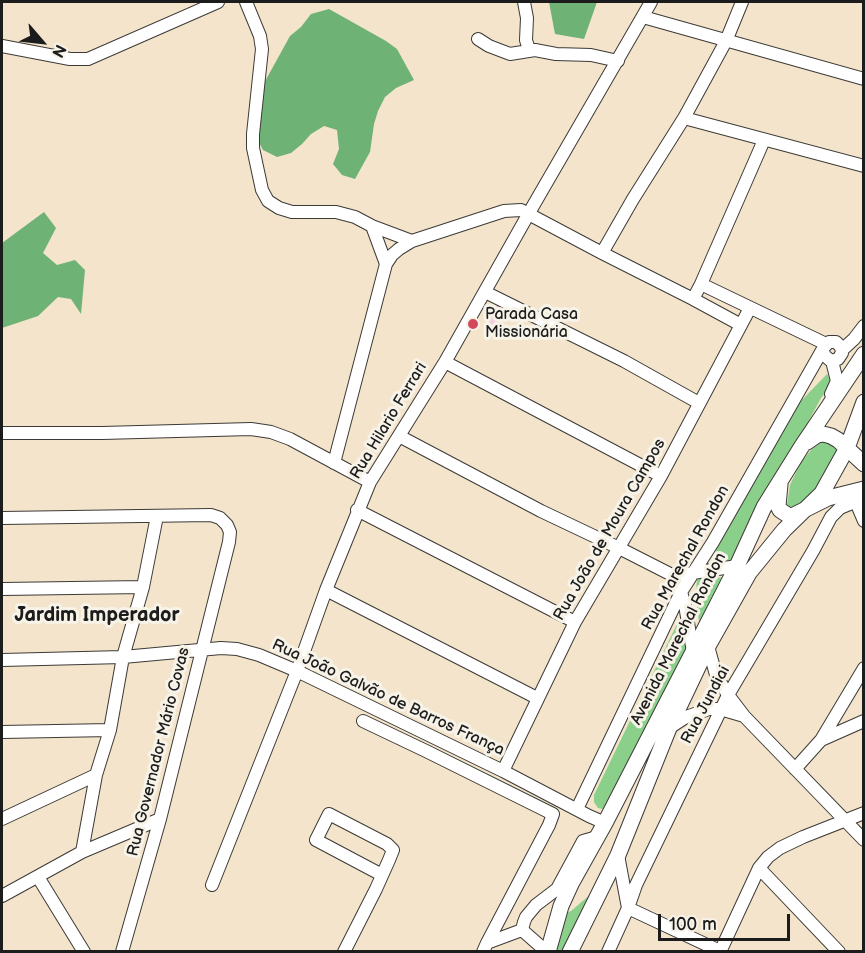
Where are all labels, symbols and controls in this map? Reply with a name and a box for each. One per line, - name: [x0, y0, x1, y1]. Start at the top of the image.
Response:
- north arrow: [12, 12, 72, 72]
- text: N: [47, 41, 70, 60]
- place label: Parada Casa Missionária: [485, 305, 578, 343]
- marker: Parada Casa Missionária: [466, 317, 480, 331]
- street label: Rua Hilario Ferrari: [347, 359, 431, 483]
- street label: Rua João de Moura Campos: [550, 436, 670, 624]
- street label: Rua Marechal Rondon: [638, 482, 734, 634]
- street label: Avenida Marechal Rondon: [627, 550, 731, 728]
- district label: Jardim Imperador: [15, 604, 179, 628]
- street label: Rua João Galvão de Barros França: [269, 636, 507, 760]
- street label: Rua Governador Mário Covas: [124, 646, 194, 858]
- street label: Rua Jundiai: [677, 663, 735, 747]
- scale bar: [661, 902, 793, 940]
- text: 100 m: [669, 914, 717, 935]

